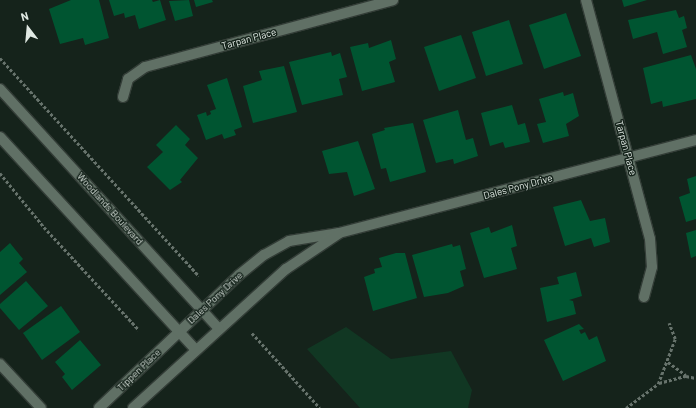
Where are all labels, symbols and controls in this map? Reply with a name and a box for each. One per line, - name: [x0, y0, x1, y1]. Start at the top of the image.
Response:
- north arrow: [8, 8, 48, 48]
- text: N: [19, 9, 30, 23]
- street label: Tarpan Place: [220, 26, 278, 52]
- street label: Tarpan Place: [613, 119, 639, 177]
- street label: Woodlands Boulevard: [74, 170, 146, 248]
- street label: Dales Pony Drive: [482, 172, 554, 202]
- street label: Dales Pony Drive: [185, 269, 245, 327]
- street label: Tippen Place: [115, 346, 163, 394]

